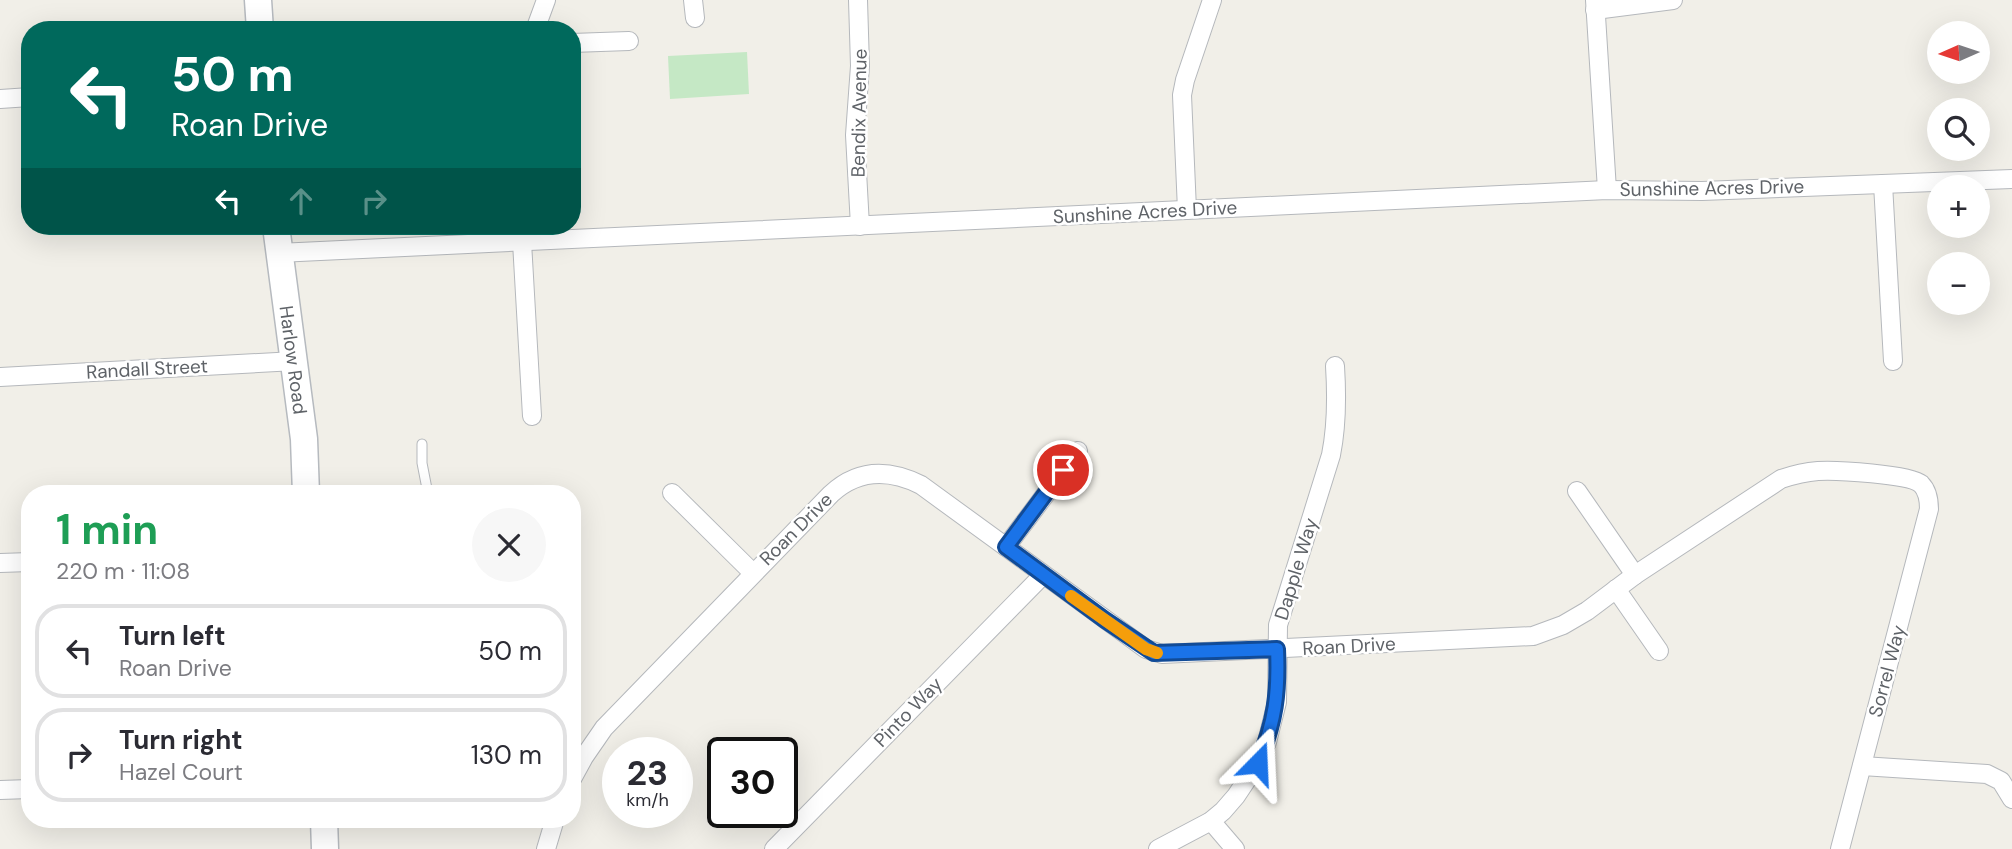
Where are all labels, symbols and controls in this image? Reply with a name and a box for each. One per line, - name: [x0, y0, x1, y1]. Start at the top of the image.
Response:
- north arrow: [1927, 21, 1990, 84]
- map controls: [1927, 21, 1990, 315]
- text: 50 m: [171, 42, 294, 106]
- street label: Bendix Avenue: [845, 48, 873, 178]
- icon: left: [56, 49, 147, 140]
- button: search: [1927, 98, 1990, 161]
- text: Roan Drive: [171, 104, 328, 146]
- street label: Sunshine Acres Drive: [1619, 174, 1805, 202]
- button: +: [1927, 175, 1990, 238]
- icon: left: [209, 182, 247, 220]
- icon: ahead: [282, 182, 320, 220]
- icon: right: [355, 182, 393, 220]
- street label: Sunshine Acres Drive: [1052, 195, 1238, 229]
- button: −: [1927, 252, 1990, 315]
- street label: Harlow Road: [274, 304, 313, 416]
- street label: Randall Street: [85, 353, 209, 385]
- pin: [1033, 440, 1093, 500]
- icon: arrive: [1044, 451, 1082, 489]
- street label: Roan Drive: [754, 487, 838, 571]
- text: 1 min: [56, 502, 158, 557]
- button: close: [472, 508, 546, 582]
- street label: Dapple Way: [1269, 515, 1323, 623]
- text: 220 m · 11:08: [56, 556, 190, 586]
- text: Turn left: [119, 619, 226, 653]
- street label: Sorrel Way: [1863, 622, 1911, 720]
- street label: Roan Drive: [1302, 631, 1396, 661]
- icon: left: [60, 632, 98, 670]
- text: 50 m: [478, 634, 542, 668]
- text: Roan Drive: [119, 653, 232, 683]
- street label: Pinto Way: [868, 671, 948, 752]
- text: Turn right: [119, 723, 243, 757]
- position arrow: [1221, 726, 1295, 800]
- icon: right: [60, 736, 98, 774]
- speed limit sign: 30: [707, 737, 798, 828]
- text: 130 m: [471, 738, 542, 772]
- text: 23: [627, 750, 668, 796]
- text: Hazel Court: [119, 757, 243, 787]
- text: km/h: [626, 788, 669, 812]

